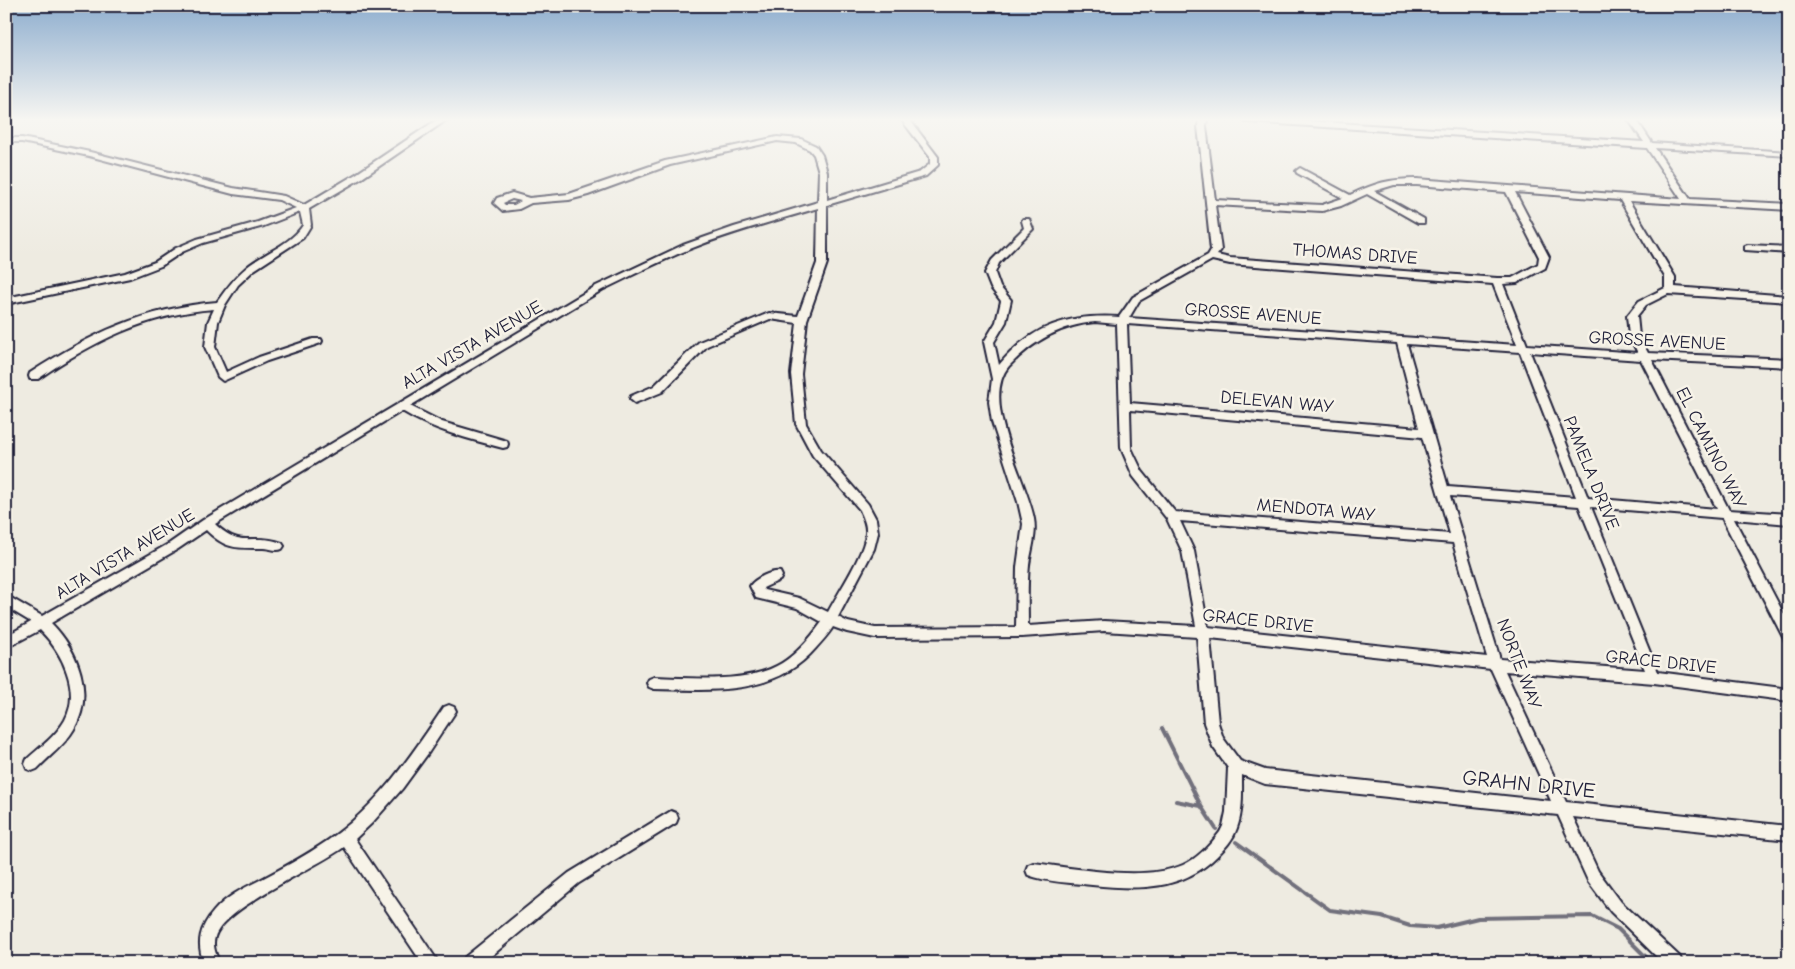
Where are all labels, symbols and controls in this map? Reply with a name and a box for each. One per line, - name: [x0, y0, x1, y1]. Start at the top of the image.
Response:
- street label: THOMAS DRIVE: [1292, 239, 1418, 269]
- street label: ALTA VISTA AVENUE: [398, 296, 546, 394]
- street label: GROSSE AVENUE: [1184, 299, 1322, 329]
- street label: GROSSE AVENUE: [1588, 327, 1726, 355]
- street label: EL CAMINO WAY: [1671, 384, 1751, 513]
- street label: DELEVAN WAY: [1219, 387, 1335, 417]
- street label: PAMELA DRIVE: [1559, 413, 1623, 533]
- street label: MENDOTA WAY: [1256, 494, 1376, 526]
- street label: ALTA VISTA AVENUE: [52, 504, 198, 604]
- street label: GRACE DRIVE: [1201, 605, 1315, 637]
- street label: NORTE WAY: [1492, 616, 1546, 712]
- street label: GRACE DRIVE: [1604, 646, 1718, 678]
- street label: GRAHN DRIVE: [1461, 765, 1597, 803]

